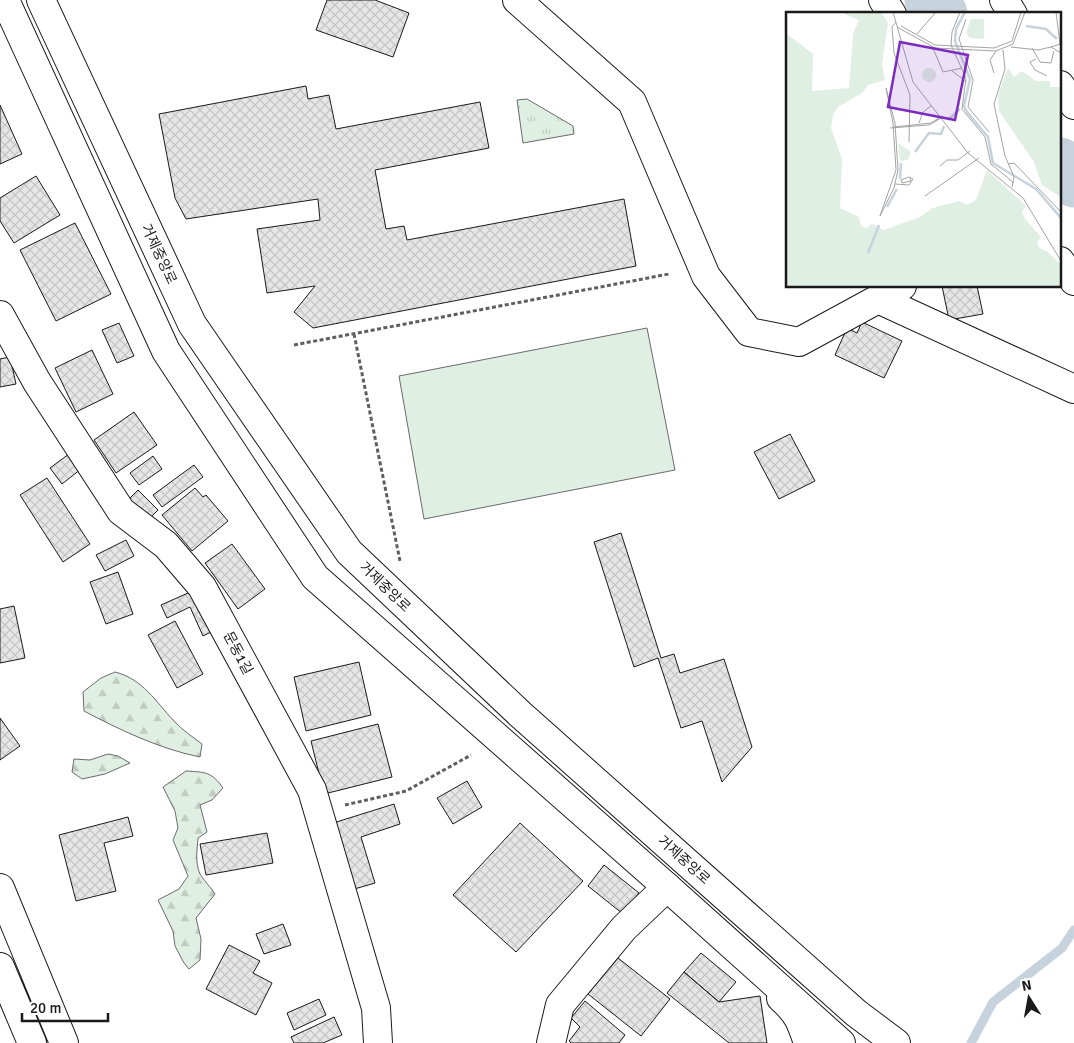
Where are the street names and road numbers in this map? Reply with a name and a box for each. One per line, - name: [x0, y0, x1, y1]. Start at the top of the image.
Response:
- street label: 거제중앙로: [138, 221, 180, 287]
- street label: 거제중앙로: [356, 559, 414, 616]
- street label: 문동1길: [220, 629, 256, 677]
- street label: 거제중앙로: [654, 832, 714, 888]

